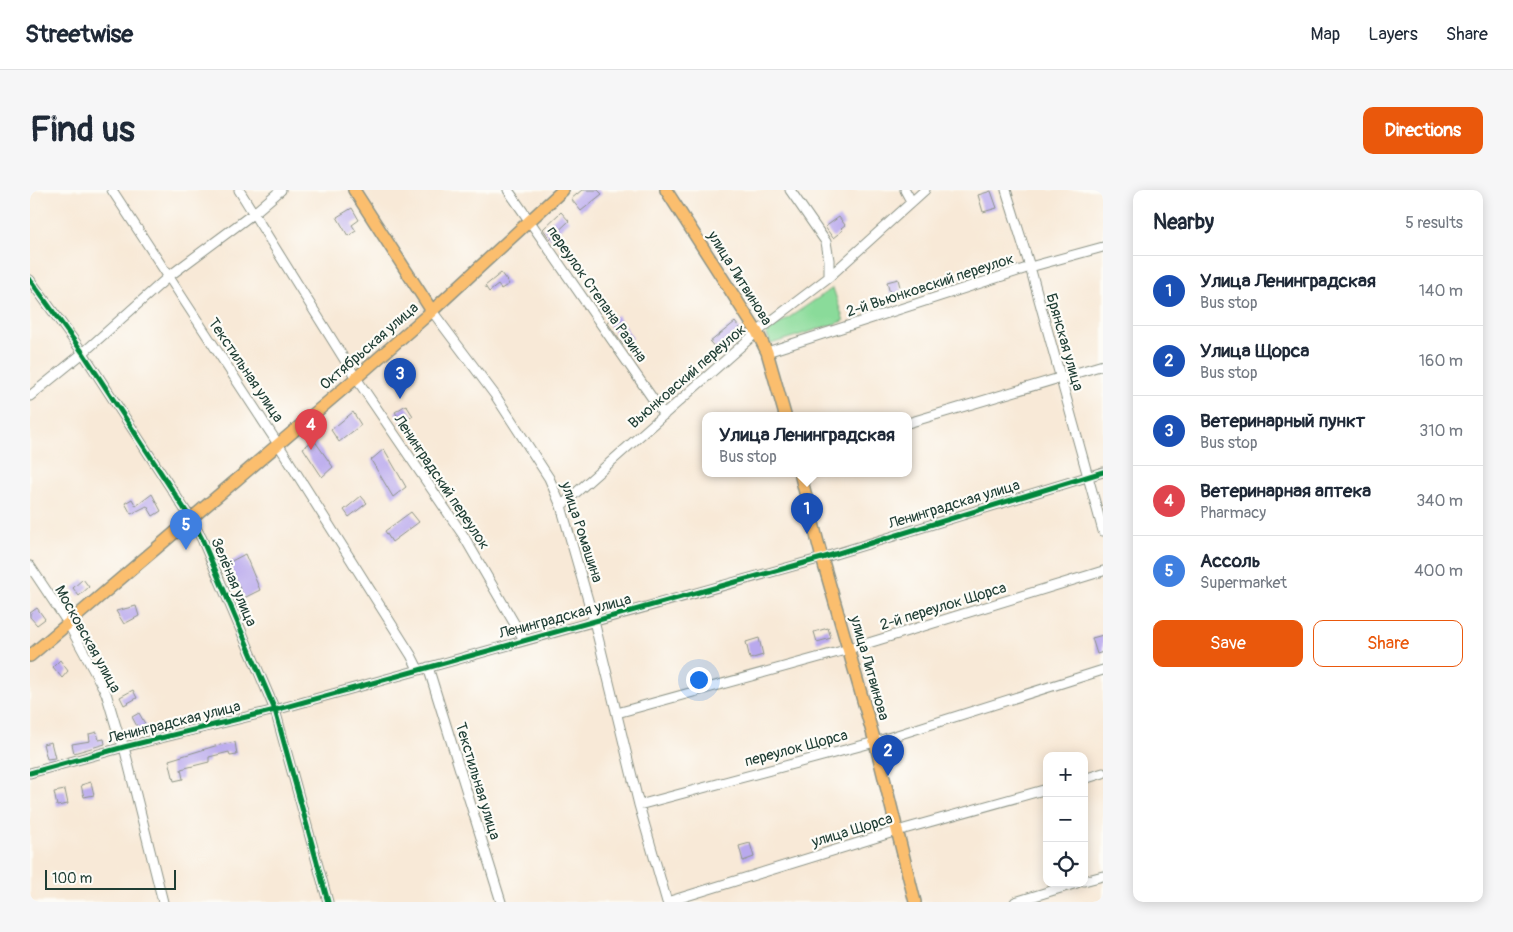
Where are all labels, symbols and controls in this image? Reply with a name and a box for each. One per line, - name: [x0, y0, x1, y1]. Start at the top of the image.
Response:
- text: Streetwise: [25, 20, 133, 49]
- text: Map: [1311, 23, 1340, 46]
- text: Layers: [1368, 23, 1418, 46]
- text: Share: [1446, 23, 1488, 46]
- button: Directions: [1363, 107, 1483, 154]
- text: Find us: [30, 108, 135, 152]
- text: Nearby: [1153, 209, 1214, 236]
- text: 5 results: [1405, 213, 1463, 233]
- street label: переулок Степана Разина: [542, 222, 651, 366]
- street label: улица Литвинова: [702, 227, 776, 329]
- street label: 2-й Вьюнковский переулок: [844, 249, 1017, 322]
- text: Улица Ленинградская: [1200, 269, 1376, 293]
- text: 1: [1166, 281, 1172, 301]
- text: 140 m: [1419, 281, 1463, 301]
- street label: Брянская улица: [1042, 291, 1088, 393]
- text: Bus stop: [1200, 293, 1258, 313]
- street label: Октябрьская улица: [316, 298, 423, 394]
- street label: Текстильная улица: [204, 314, 288, 426]
- street label: Вьюнковский переулок: [625, 320, 750, 433]
- text: Улица Щорса: [1200, 339, 1309, 363]
- text: 2: [1165, 351, 1173, 371]
- text: 160 m: [1419, 351, 1463, 371]
- pin: 3: [384, 358, 416, 399]
- text: Bus stop: [1200, 363, 1258, 383]
- pin: 4: [295, 409, 327, 450]
- text: Ветеринарный пункт: [1200, 409, 1365, 433]
- street label: Ленинградский переулок: [389, 411, 494, 553]
- popup: [702, 412, 912, 477]
- text: 3: [1165, 421, 1173, 441]
- text: 310 m: [1419, 421, 1463, 441]
- text: Улица Ленинградская: [719, 423, 895, 447]
- text: Bus stop: [1200, 433, 1258, 453]
- text: Bus stop: [719, 447, 777, 467]
- street label: Ленинградская улица: [885, 475, 1022, 534]
- street label: улица Ромашина: [556, 478, 607, 585]
- text: Ветеринарная аптека: [1200, 479, 1371, 503]
- text: 4: [1164, 491, 1174, 511]
- text: 340 m: [1416, 491, 1463, 511]
- pin: 1: [791, 493, 823, 534]
- text: Pharmacy: [1200, 503, 1266, 523]
- pin: 5: [170, 509, 202, 550]
- street label: Зелёная улица: [206, 535, 261, 629]
- text: Ассоль: [1200, 549, 1261, 573]
- text: 5: [1165, 561, 1173, 581]
- text: 400 m: [1414, 561, 1463, 581]
- text: Supermarket: [1200, 573, 1287, 593]
- street label: 2-й переулок Щорса: [878, 578, 1009, 635]
- street label: Московская улица: [50, 582, 125, 696]
- street label: Ленинградская улица: [496, 590, 633, 644]
- street label: улица Литвинова: [845, 613, 894, 723]
- button: Save: [1153, 620, 1303, 667]
- button: Share: [1313, 620, 1463, 667]
- your location: [686, 667, 712, 693]
- street label: Ленинградская улица: [105, 697, 243, 748]
- street label: Текстильная улица: [451, 720, 504, 842]
- street label: переулок Щорса: [743, 726, 850, 771]
- pin: 2: [872, 735, 904, 776]
- map controls: [1043, 752, 1088, 887]
- button: +: [1043, 752, 1088, 797]
- button: −: [1043, 797, 1088, 842]
- street label: улица Щорса: [808, 809, 895, 852]
- button: locate: [1043, 842, 1088, 887]
- scale bar: [45, 867, 176, 890]
- text: 100 m: [52, 870, 92, 887]

